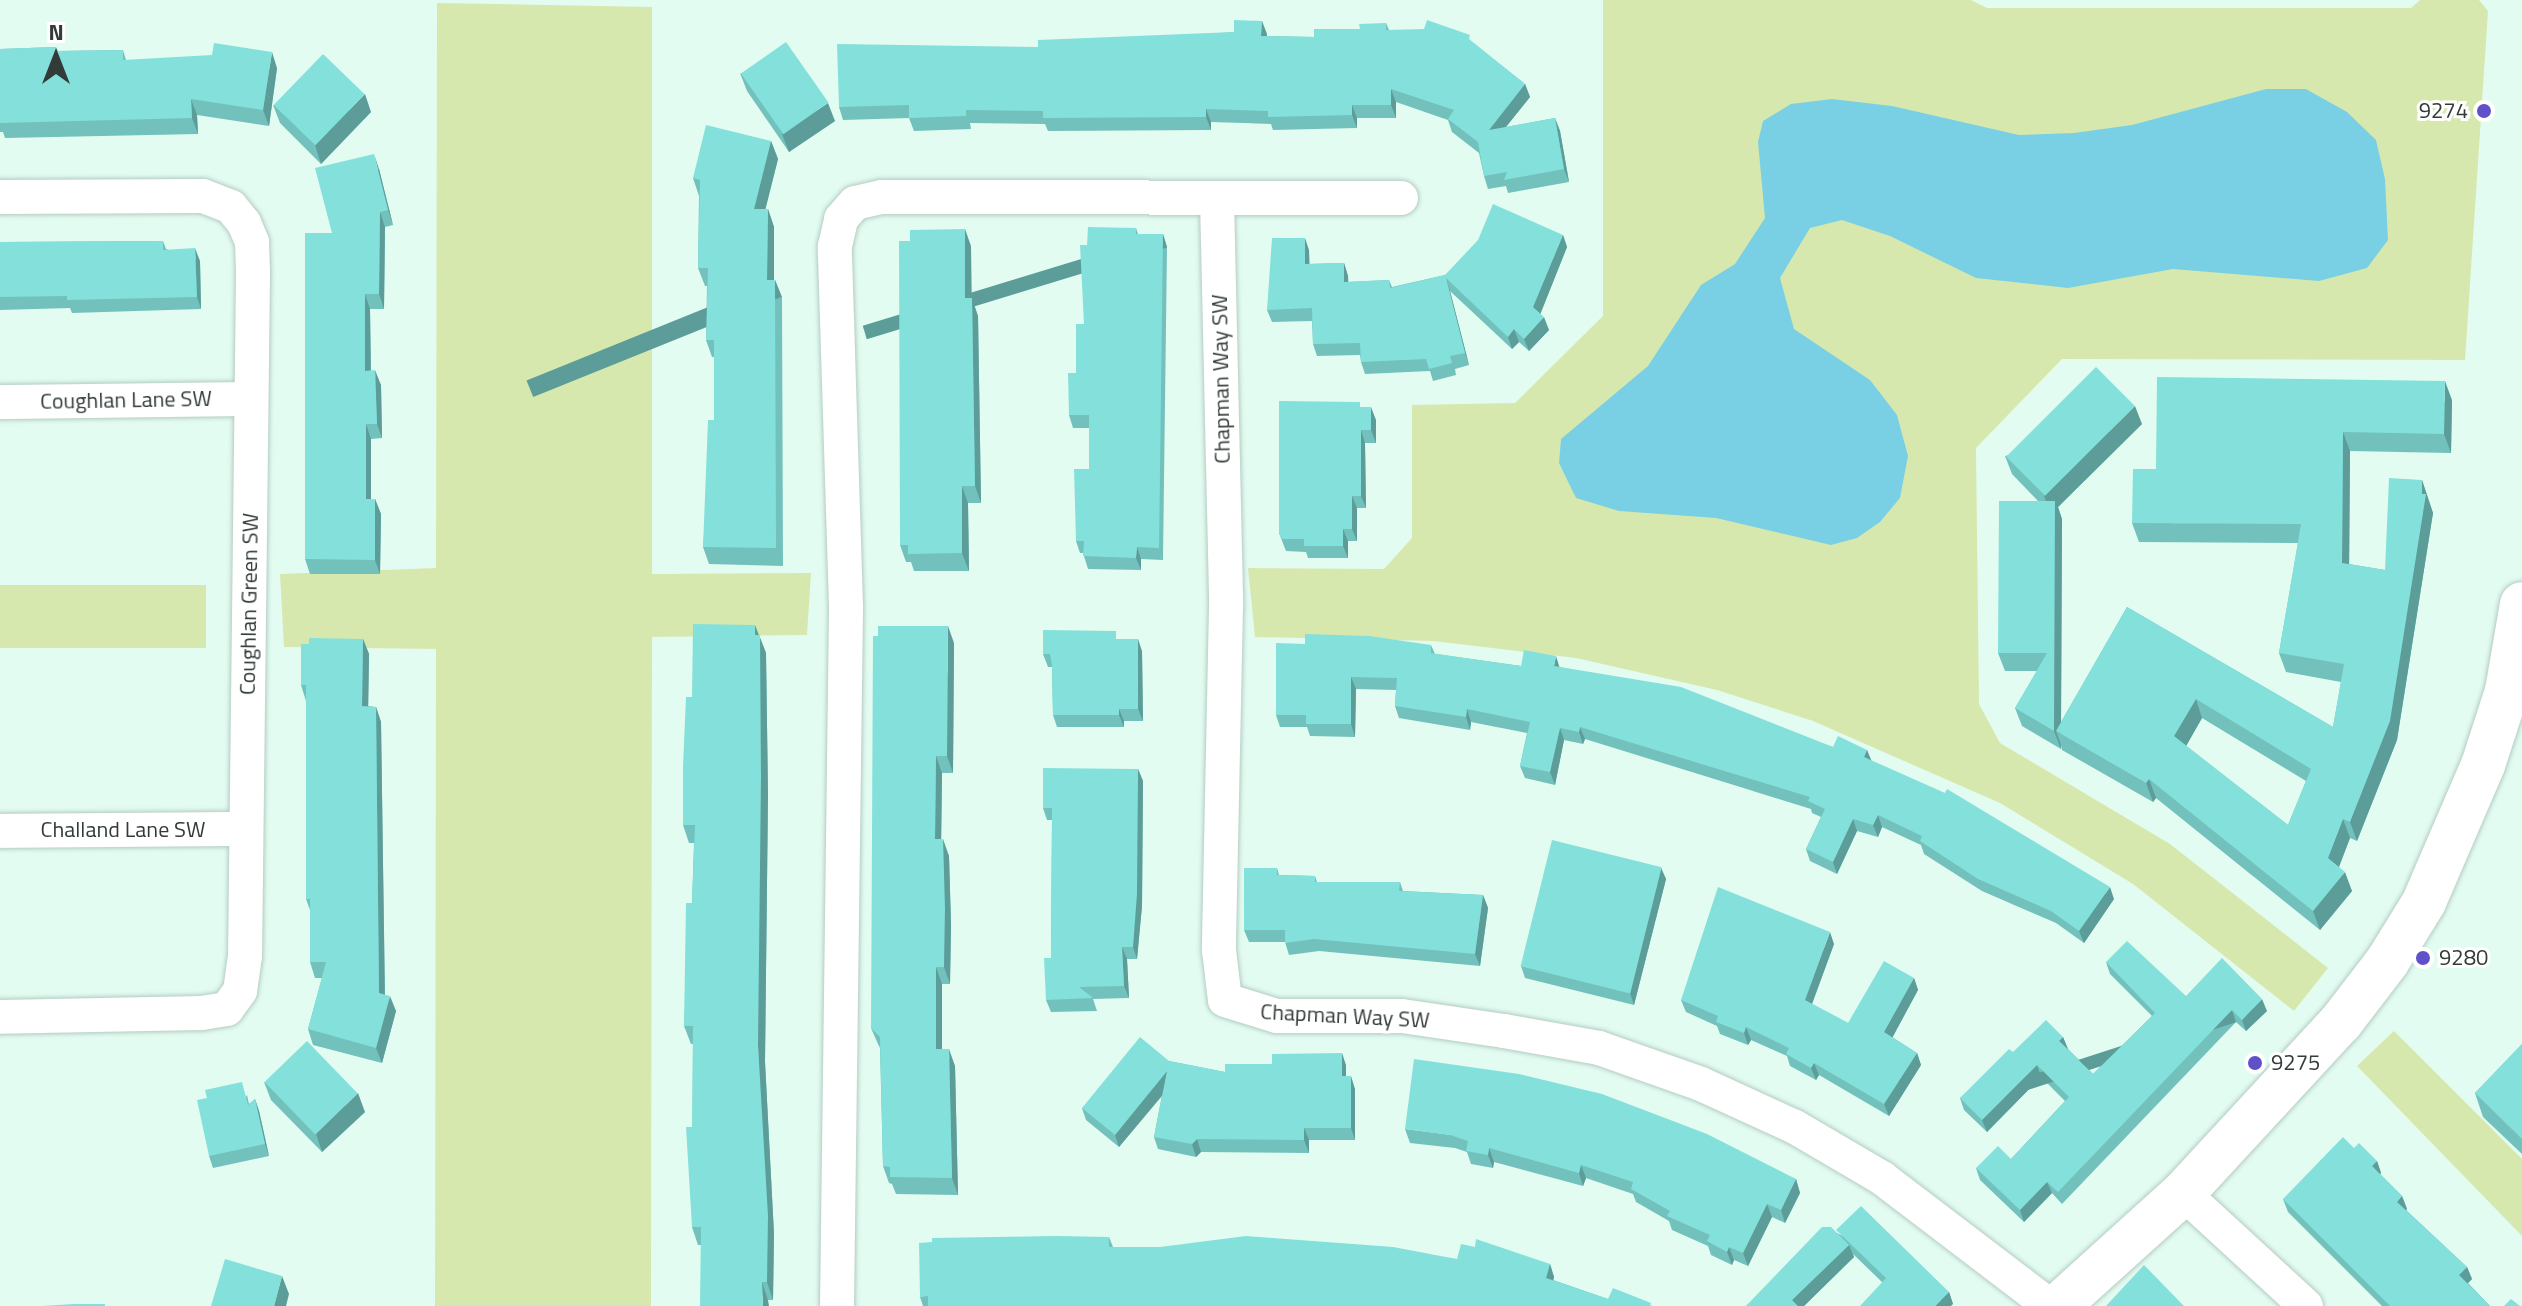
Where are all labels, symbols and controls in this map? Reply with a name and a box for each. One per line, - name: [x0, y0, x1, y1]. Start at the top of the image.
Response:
- text: N: [48, 15, 64, 49]
- north arrow: [16, 16, 96, 96]
- place label: 9274: [2419, 98, 2468, 124]
- marker: 9274: [2475, 102, 2493, 120]
- street label: Chapman Way SW: [1206, 294, 1236, 464]
- street label: Coughlan Lane SW: [40, 385, 212, 415]
- street label: Coughlan Green SW: [234, 513, 264, 695]
- street label: Challand Lane SW: [40, 817, 206, 843]
- place label: 9280: [2439, 945, 2488, 971]
- marker: 9280: [2414, 949, 2432, 967]
- street label: Chapman Way SW: [1260, 998, 1430, 1034]
- place label: 9275: [2271, 1050, 2320, 1076]
- marker: 9275: [2246, 1054, 2264, 1072]

